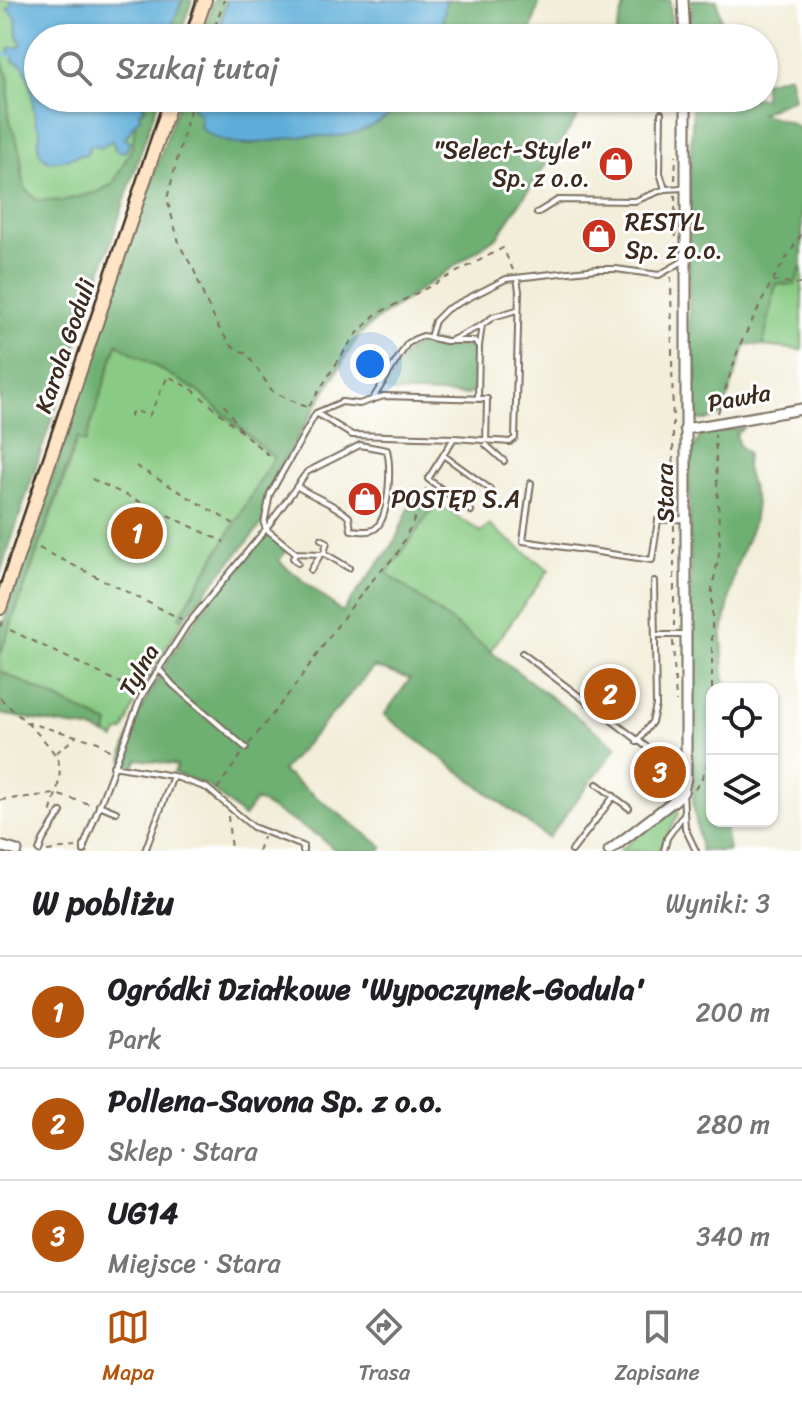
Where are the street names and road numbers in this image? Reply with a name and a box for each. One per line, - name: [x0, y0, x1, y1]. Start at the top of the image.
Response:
- street label: Karola Goduli: [22, 273, 108, 419]
- street label: Pawła: [704, 371, 775, 425]
- street label: Stara: [643, 462, 687, 523]
- street label: Tylna: [107, 635, 171, 705]

